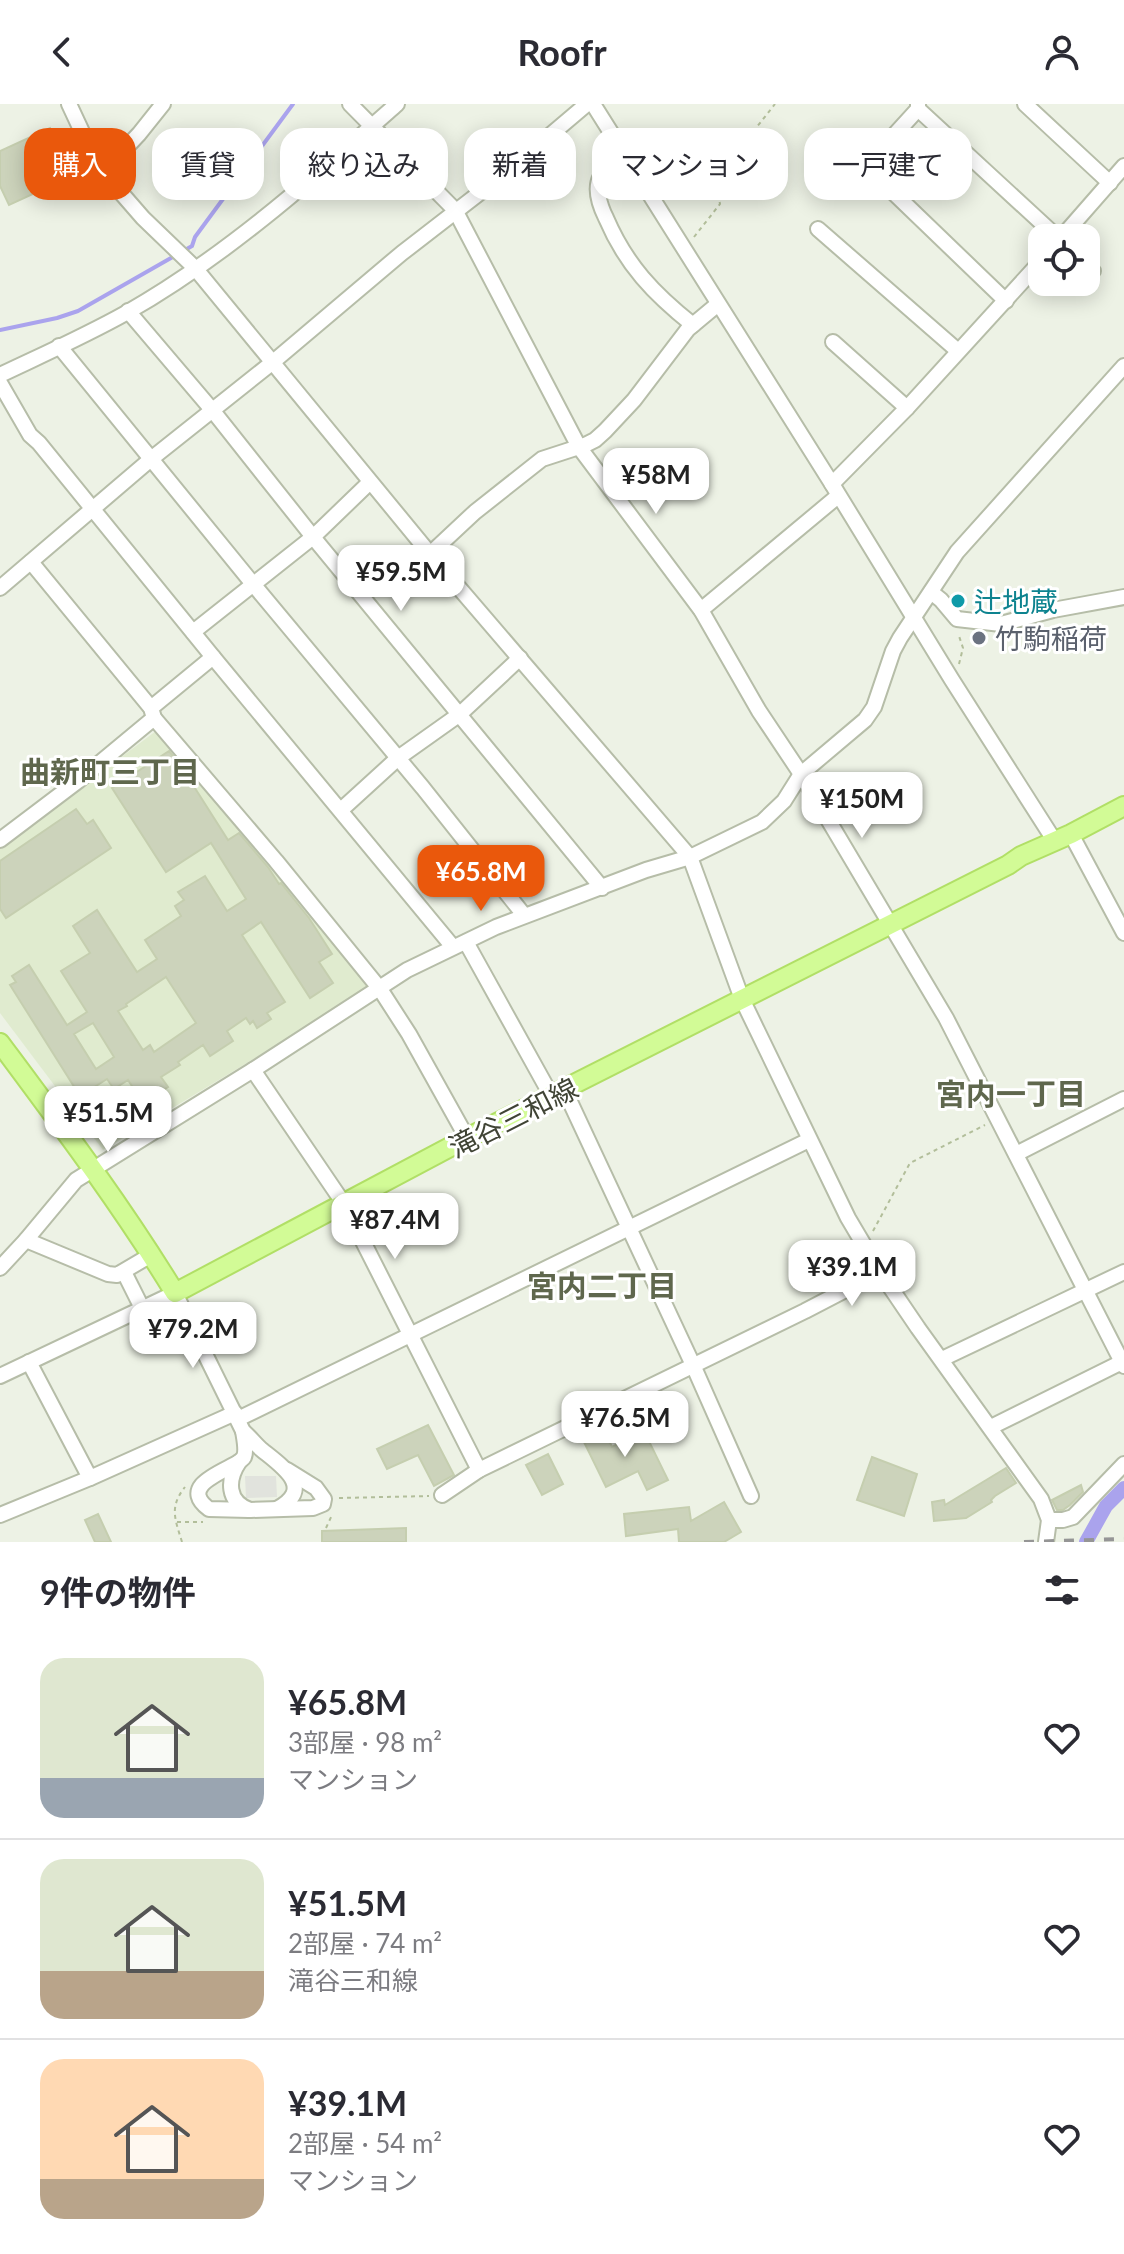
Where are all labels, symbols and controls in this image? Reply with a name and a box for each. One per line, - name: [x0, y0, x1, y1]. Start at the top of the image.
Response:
- icon: back: [40, 30, 84, 74]
- text: Roofr: [517, 30, 607, 74]
- icon: person: [1040, 30, 1084, 74]
- chip: 購入: [24, 128, 136, 200]
- chip: 賃貸: [152, 128, 264, 200]
- chip: 絞り込み: [280, 128, 448, 200]
- chip: 新着: [464, 128, 576, 200]
- chip: マンション: [592, 128, 788, 200]
- chip: 一戸建て: [804, 128, 972, 200]
- map controls: [1028, 224, 1100, 296]
- button: locate: [1028, 224, 1100, 296]
- pin: ¥58M: [609, 448, 703, 516]
- text: ¥58M: [621, 458, 691, 490]
- pin: ¥59.5M: [336, 545, 466, 613]
- text: ¥59.5M: [355, 555, 447, 587]
- place label: 辻地蔵: [974, 584, 1058, 618]
- marker: 辻地蔵: [949, 592, 967, 610]
- place label: 竹駒稲荷: [995, 621, 1107, 655]
- marker: 竹駒稲荷: [970, 629, 988, 647]
- district label: 曲新町三丁目: [20, 753, 200, 789]
- pin: ¥150M: [806, 772, 918, 840]
- text: ¥150M: [820, 782, 904, 814]
- pin: ¥65.8M: [416, 845, 546, 913]
- text: ¥65.8M: [435, 855, 527, 887]
- street label: 滝谷三和線: [443, 1070, 583, 1164]
- district label: 宮内一丁目: [936, 1075, 1086, 1111]
- pin: ¥51.5M: [43, 1086, 173, 1154]
- text: ¥51.5M: [62, 1096, 154, 1128]
- pin: ¥87.4M: [330, 1193, 460, 1261]
- text: ¥87.4M: [349, 1203, 441, 1235]
- pin: ¥39.1M: [787, 1240, 917, 1308]
- text: ¥39.1M: [806, 1250, 898, 1282]
- district label: 宮内二丁目: [527, 1267, 677, 1303]
- pin: ¥79.2M: [128, 1302, 258, 1370]
- text: ¥79.2M: [147, 1312, 239, 1344]
- pin: ¥76.5M: [560, 1391, 690, 1459]
- text: ¥76.5M: [579, 1401, 671, 1433]
- icon: filters: [1040, 1568, 1084, 1612]
- text: 9件の物件: [40, 1571, 196, 1612]
- text: ¥65.8M: [288, 1681, 407, 1722]
- icon: home: [104, 1690, 200, 1786]
- icon: heart: [1040, 1716, 1084, 1760]
- text: 3部屋 · 98 m²: [288, 1726, 442, 1758]
- text: マンション: [288, 1763, 418, 1795]
- text: ¥51.5M: [288, 1882, 407, 1923]
- icon: home: [104, 1891, 200, 1987]
- icon: heart: [1040, 1917, 1084, 1961]
- text: 2部屋 · 74 m²: [288, 1927, 442, 1959]
- text: 滝谷三和線: [288, 1964, 418, 1996]
- text: ¥39.1M: [288, 2082, 407, 2123]
- icon: home: [104, 2091, 200, 2187]
- icon: heart: [1040, 2117, 1084, 2161]
- text: 2部屋 · 54 m²: [288, 2127, 442, 2159]
- text: マンション: [288, 2164, 418, 2196]

